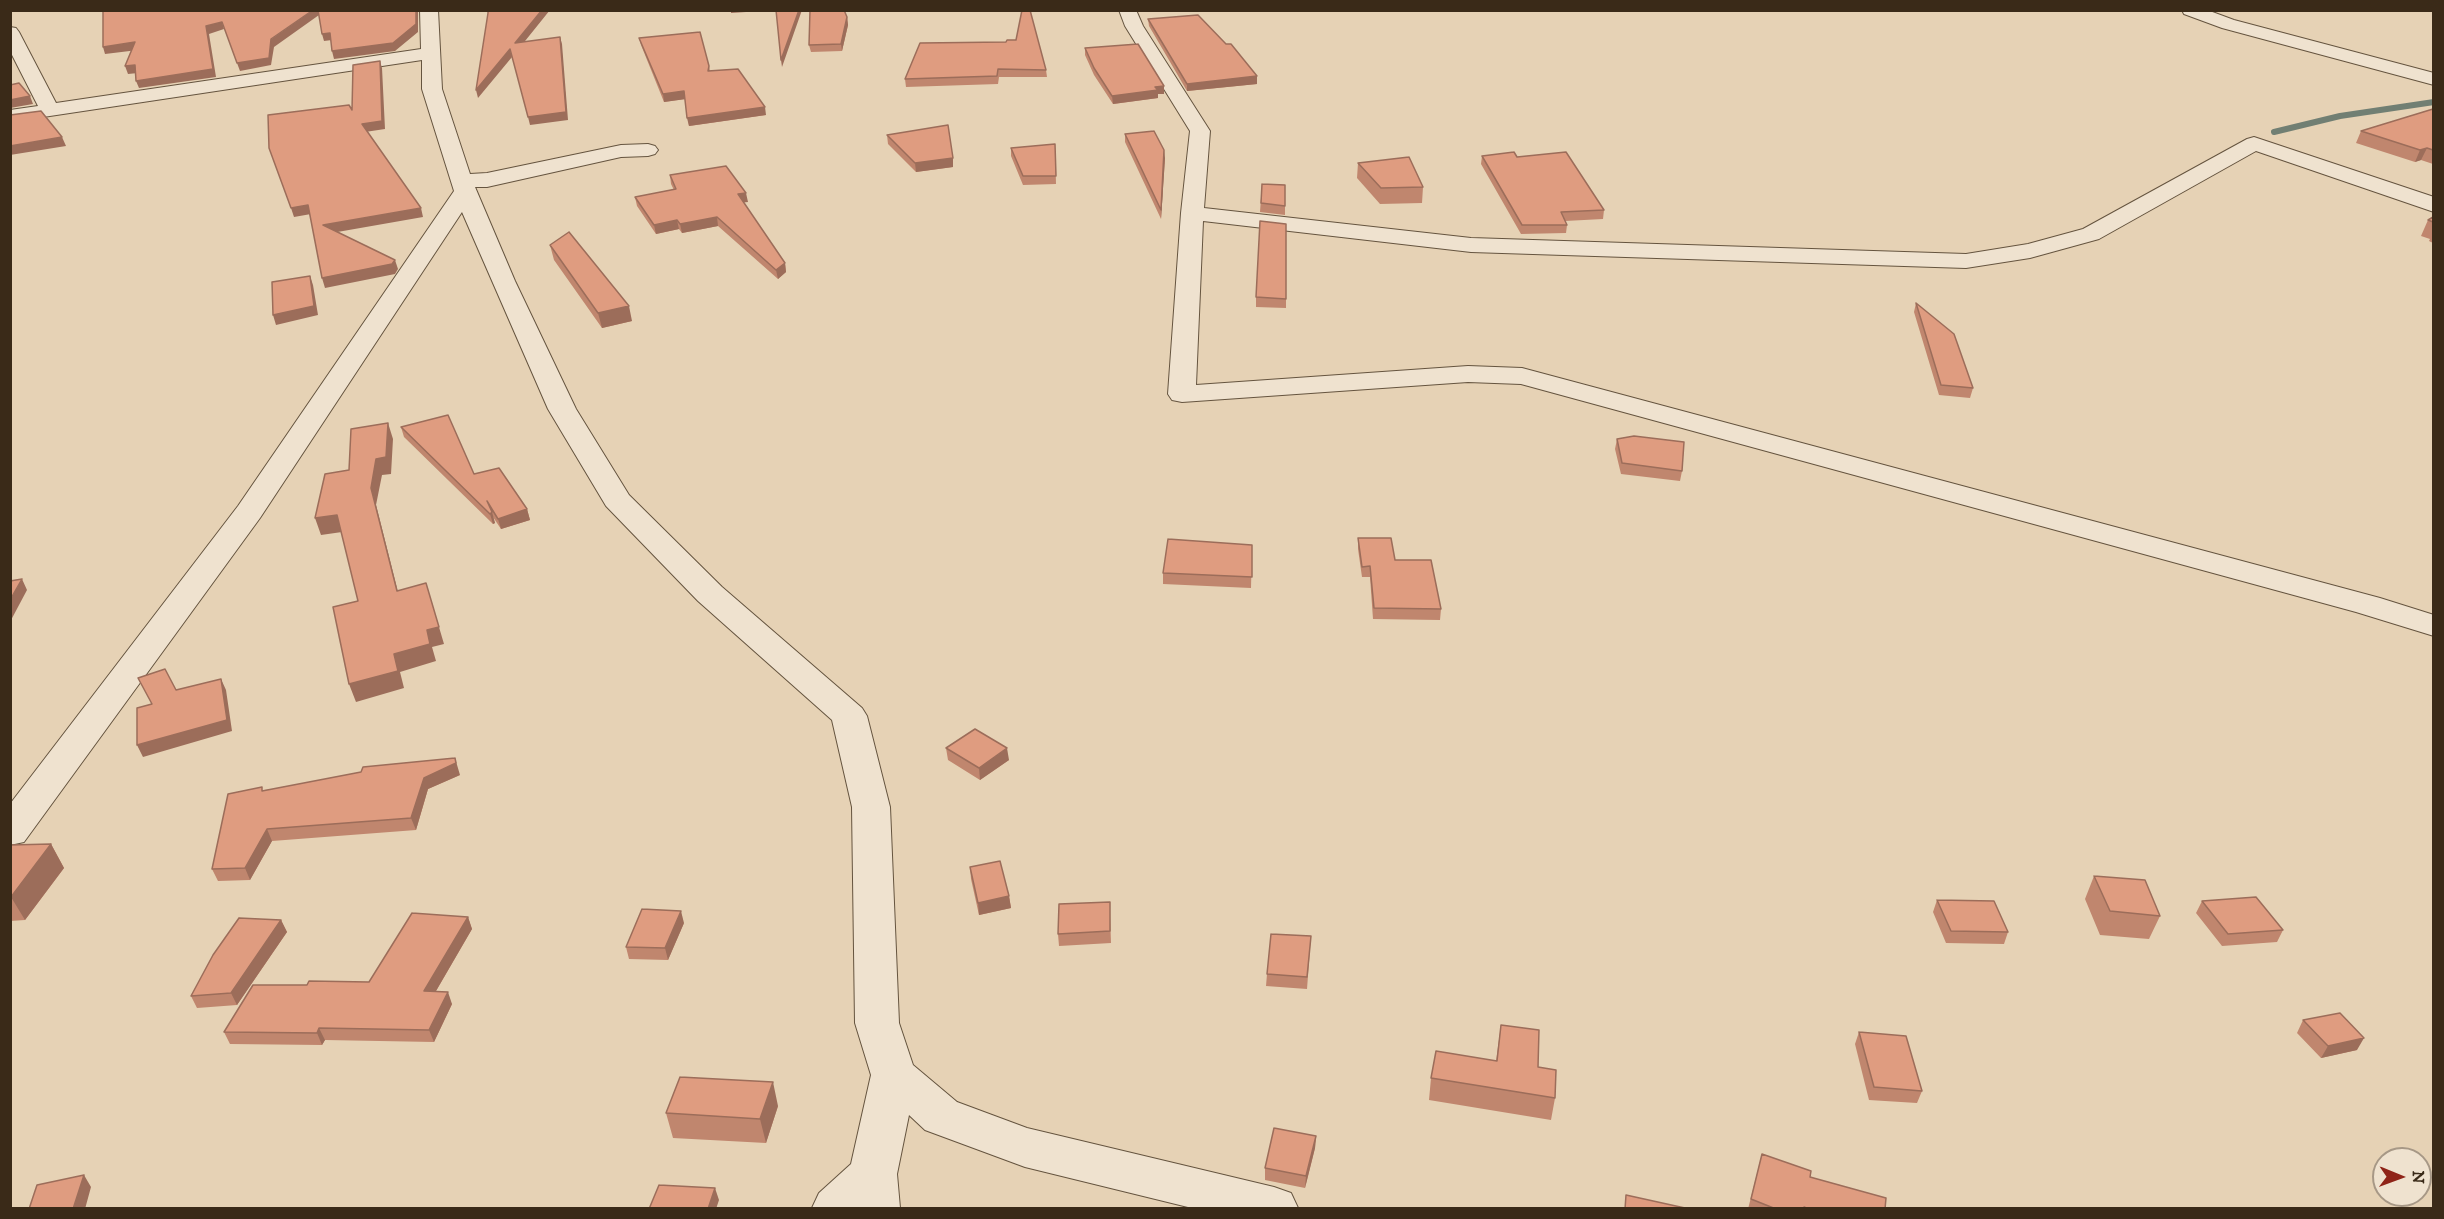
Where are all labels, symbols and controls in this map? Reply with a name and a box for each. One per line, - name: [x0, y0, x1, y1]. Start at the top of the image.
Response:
- north arrow: [2372, 1147, 2432, 1207]
- text: N: [2408, 1171, 2428, 1184]

